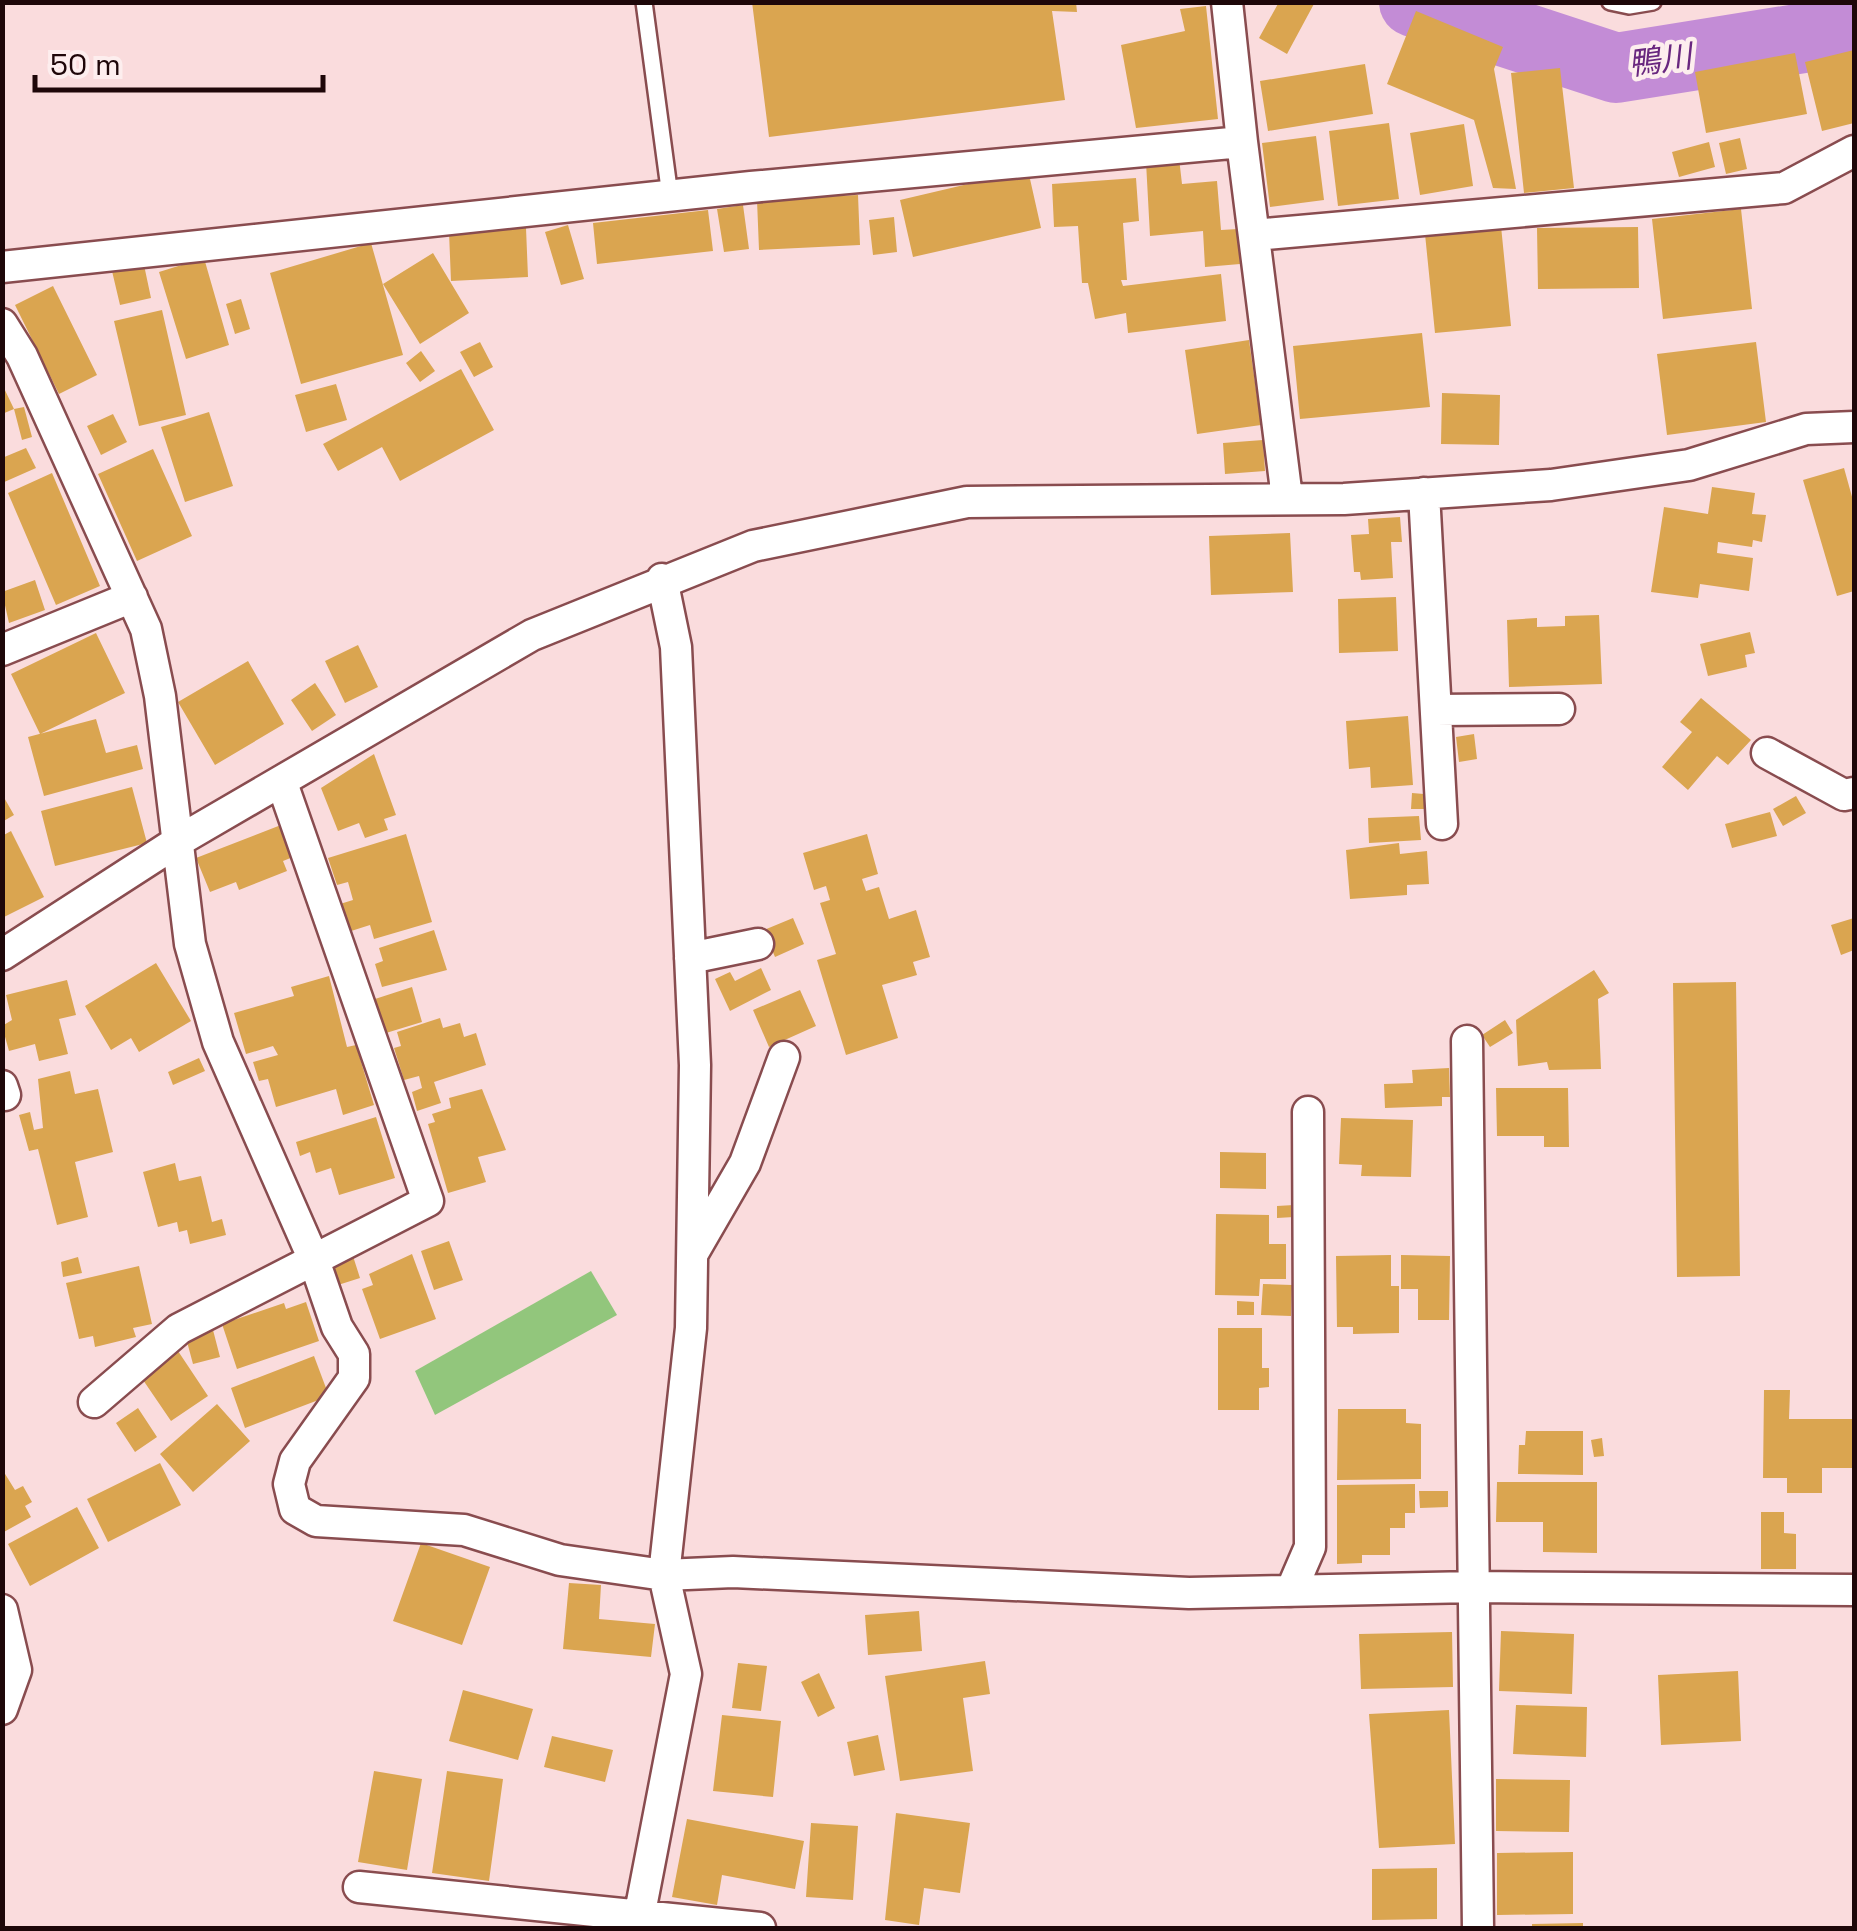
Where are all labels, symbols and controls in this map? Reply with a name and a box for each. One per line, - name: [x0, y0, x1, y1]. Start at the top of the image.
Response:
- scale bar: [35, 30, 322, 92]
- water label: 鴨川: [1626, 35, 1697, 84]
- text: 50 m: [50, 45, 121, 84]

